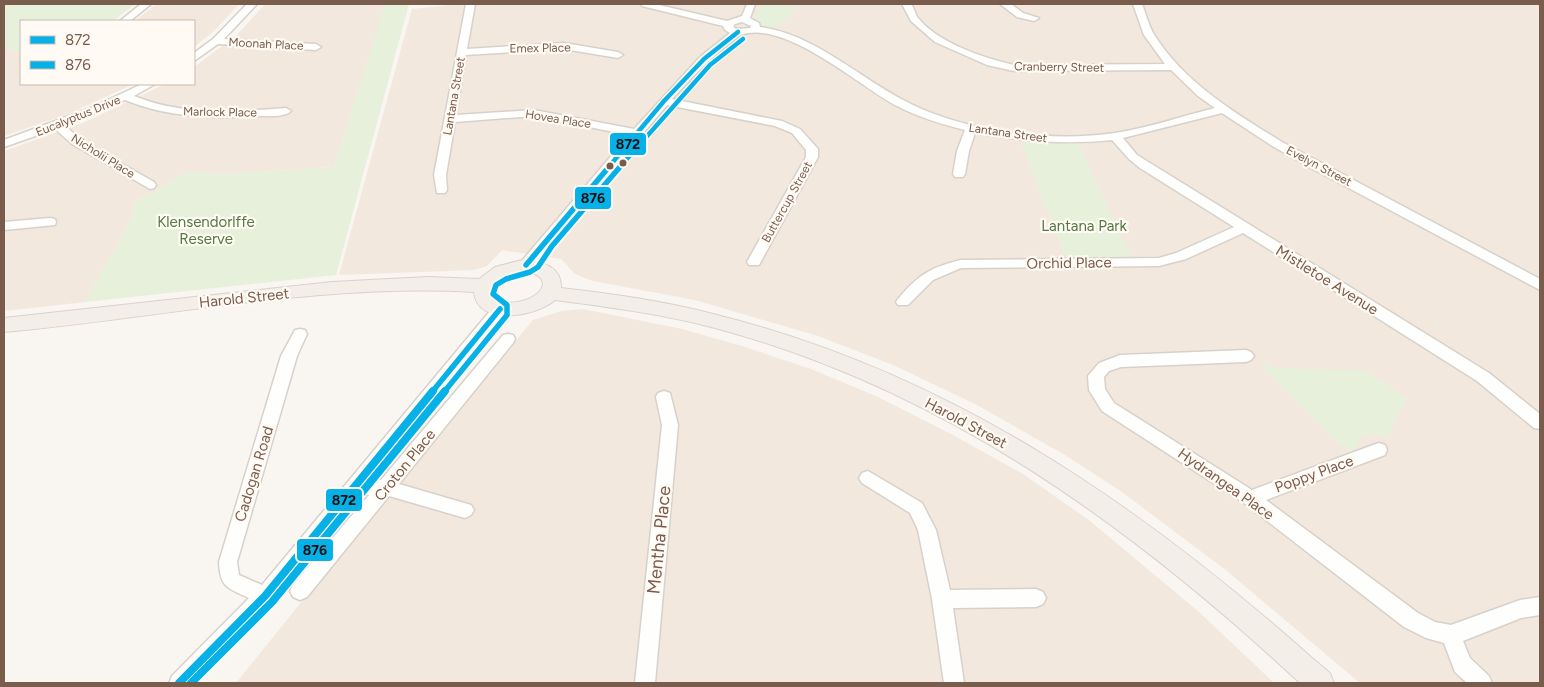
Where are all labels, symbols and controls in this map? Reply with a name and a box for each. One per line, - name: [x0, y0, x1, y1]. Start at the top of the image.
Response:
- legend: [20, 20, 195, 85]
- text: 872: [65, 31, 91, 49]
- street label: Moonah Place: [228, 35, 304, 53]
- street label: Emex Place: [509, 40, 571, 56]
- street label: Lantana Street: [440, 55, 468, 136]
- text: 876: [65, 56, 91, 74]
- street label: Cranberry Street: [1014, 59, 1105, 75]
- street label: Eucalyptus Drive: [34, 92, 123, 139]
- street label: Marlock Place: [183, 104, 258, 120]
- street label: Hovea Place: [524, 107, 592, 131]
- street label: Lantana Street: [968, 121, 1049, 145]
- street label: Nicholii Place: [69, 131, 138, 181]
- line badge: 872: [609, 132, 647, 156]
- text: 872: [616, 136, 640, 153]
- street label: Evelyn Street: [1284, 143, 1354, 189]
- unlabelled marker: [618, 158, 628, 168]
- street label: Buttercup Street: [759, 159, 815, 245]
- unlabelled marker: [605, 161, 615, 171]
- line badge: 876: [574, 186, 612, 210]
- text: 876: [581, 190, 605, 207]
- park label: Klensendorlffe Reserve: [157, 213, 255, 248]
- park label: Lantana Park: [1041, 217, 1127, 235]
- street label: Mistletoe Avenue: [1273, 241, 1381, 319]
- street label: Orchid Place: [1026, 253, 1112, 273]
- street label: Harold Street: [198, 284, 290, 312]
- street label: Harold Street: [922, 394, 1010, 452]
- street label: Cadogan Road: [231, 424, 277, 524]
- street label: Croton Place: [371, 426, 439, 504]
- street label: Hydrangea Place: [1174, 444, 1278, 524]
- street label: Poppy Place: [1272, 451, 1356, 497]
- street label: Mentha Place: [642, 485, 676, 595]
- line badge: 872: [325, 488, 363, 512]
- text: 872: [332, 492, 356, 509]
- line badge: 876: [296, 538, 334, 562]
- text: 876: [303, 542, 327, 559]

